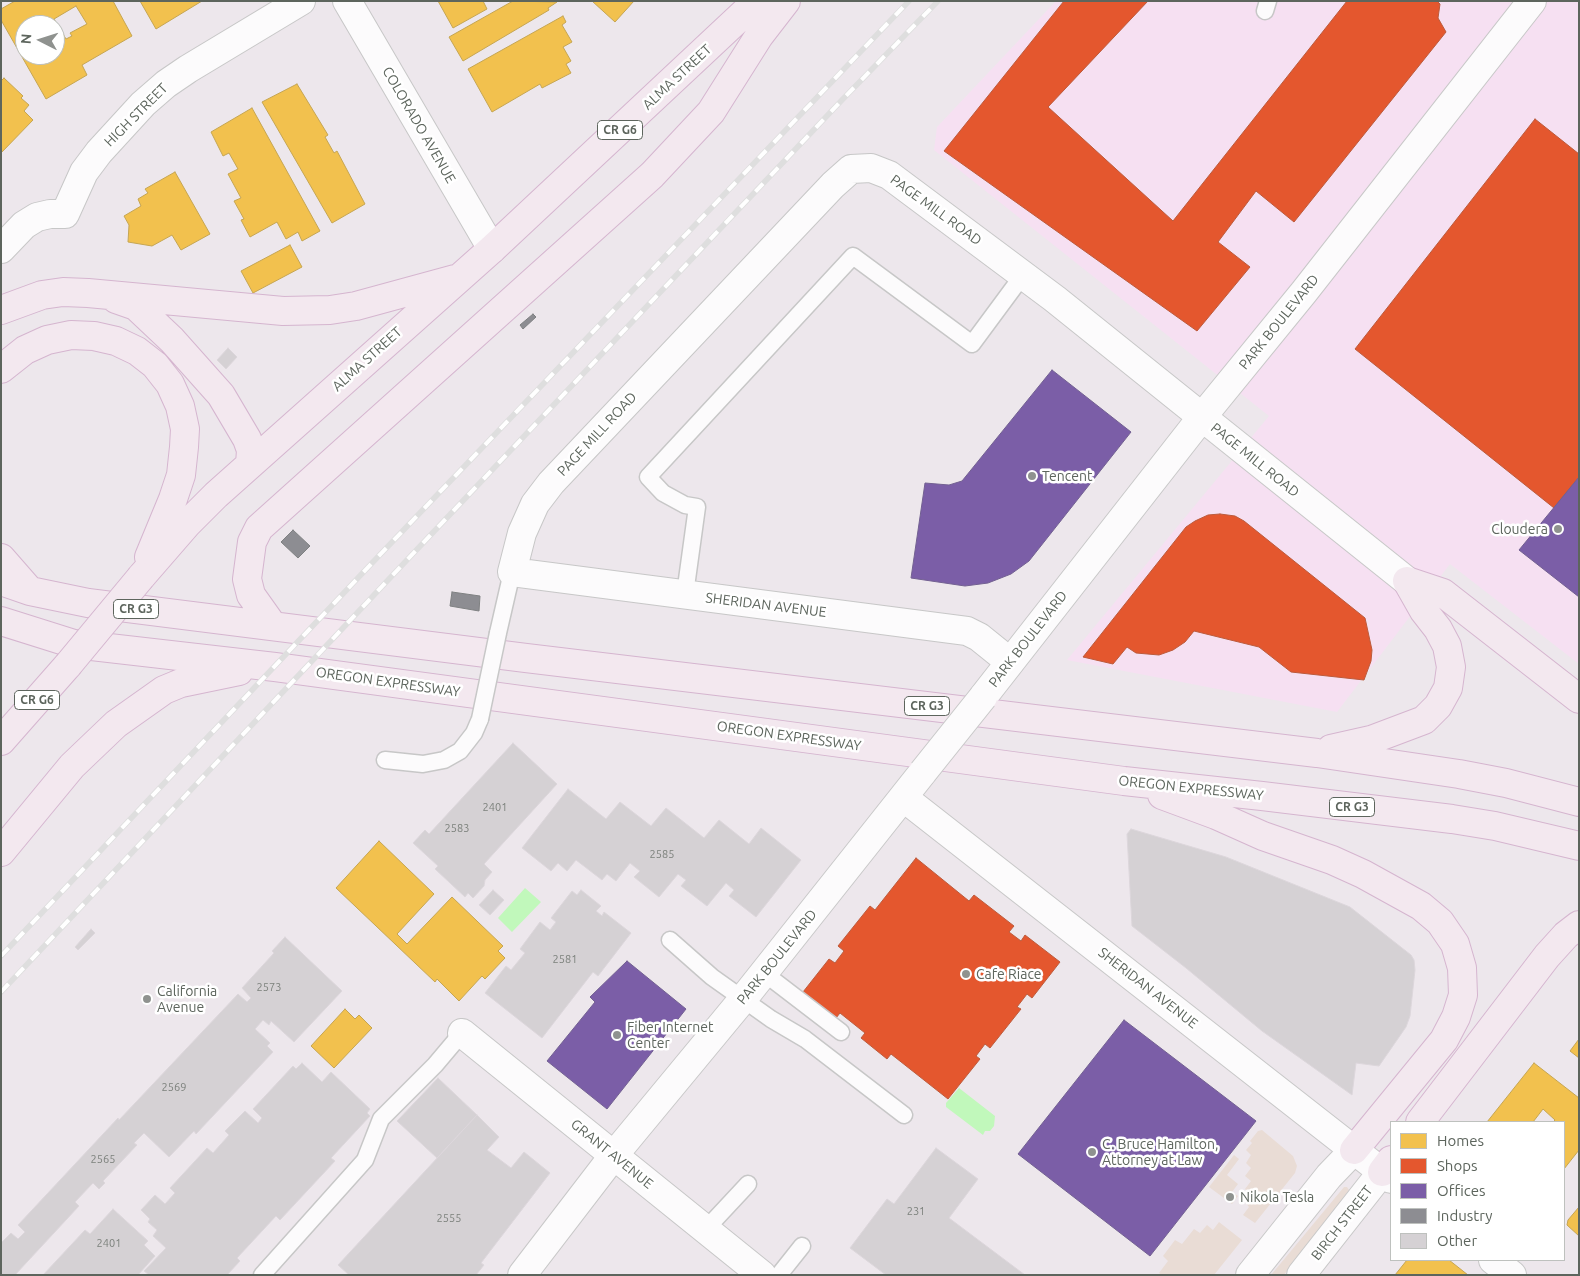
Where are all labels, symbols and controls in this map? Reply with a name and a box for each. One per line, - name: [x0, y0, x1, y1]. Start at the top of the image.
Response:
- north arrow: [15, 15, 65, 65]
- text: N: [18, 33, 34, 45]
- street label: ALMA STREET: [639, 41, 715, 113]
- street label: COLORADO AVENUE: [379, 64, 459, 186]
- street label: HIGH STREET: [101, 80, 171, 150]
- road number: CR G6: [598, 120, 642, 140]
- street label: PAGE MILL ROAD: [887, 171, 985, 249]
- street label: PARK BOULEVARD: [1235, 271, 1323, 373]
- street label: ALMA STREET: [329, 323, 405, 395]
- street label: PAGE MILL ROAD: [554, 389, 640, 479]
- street label: PAGE MILL ROAD: [1207, 419, 1303, 501]
- place label: Tencent: [1042, 468, 1093, 484]
- marker: Tencent: [1026, 470, 1038, 482]
- place label: Cloudera: [1491, 521, 1548, 537]
- marker: Cloudera: [1552, 523, 1564, 535]
- street label: PARK BOULEVARD: [985, 588, 1071, 690]
- street label: SHERIDAN AVENUE: [705, 589, 827, 621]
- road number: CR G3: [114, 600, 158, 618]
- street label: OREGON EXPRESSWAY: [315, 664, 461, 700]
- road number: CR G6: [15, 690, 60, 710]
- road number: CR G3: [904, 696, 950, 716]
- street label: OREGON EXPRESSWAY: [716, 718, 862, 754]
- street label: OREGON EXPRESSWAY: [1118, 772, 1264, 804]
- road number: CR G3: [1330, 798, 1374, 816]
- house number: 2401: [483, 800, 507, 814]
- house number: 2583: [445, 821, 469, 835]
- house number: 2585: [650, 847, 674, 861]
- street label: PARK BOULEVARD: [733, 906, 821, 1008]
- street label: SHERIDAN AVENUE: [1095, 944, 1201, 1032]
- house number: 2581: [553, 952, 577, 966]
- place label: Cafe Riace: [976, 966, 1042, 982]
- marker: Cafe Riace: [960, 968, 972, 980]
- house number: 2573: [257, 980, 281, 994]
- place label: California Avenue: [157, 983, 217, 1016]
- marker: California Avenue: [141, 993, 153, 1005]
- place label: Fiber Internet Center: [627, 1019, 714, 1052]
- marker: Fiber Internet Center: [611, 1029, 623, 1041]
- house number: 2569: [162, 1080, 186, 1094]
- street label: GRANT AVENUE: [567, 1116, 657, 1192]
- legend: [1390, 1121, 1565, 1261]
- text: Homes: [1437, 1132, 1484, 1149]
- place label: C. Bruce Hamilton, Attorney at Law: [1102, 1136, 1218, 1168]
- marker: C. Bruce Hamilton, Attorney at Law: [1086, 1146, 1098, 1158]
- house number: 2565: [91, 1152, 115, 1166]
- text: Shops: [1437, 1157, 1478, 1174]
- street label: BIRCH STREET: [1308, 1182, 1376, 1264]
- text: Offices: [1437, 1182, 1485, 1199]
- place label: Nikola Tesla: [1240, 1189, 1314, 1205]
- marker: Nikola Tesla: [1224, 1191, 1236, 1203]
- house number: 231: [907, 1204, 925, 1218]
- text: Industry: [1437, 1207, 1492, 1224]
- house number: 2555: [437, 1211, 461, 1225]
- text: Other: [1437, 1232, 1477, 1249]
- house number: 2401: [97, 1236, 121, 1250]

